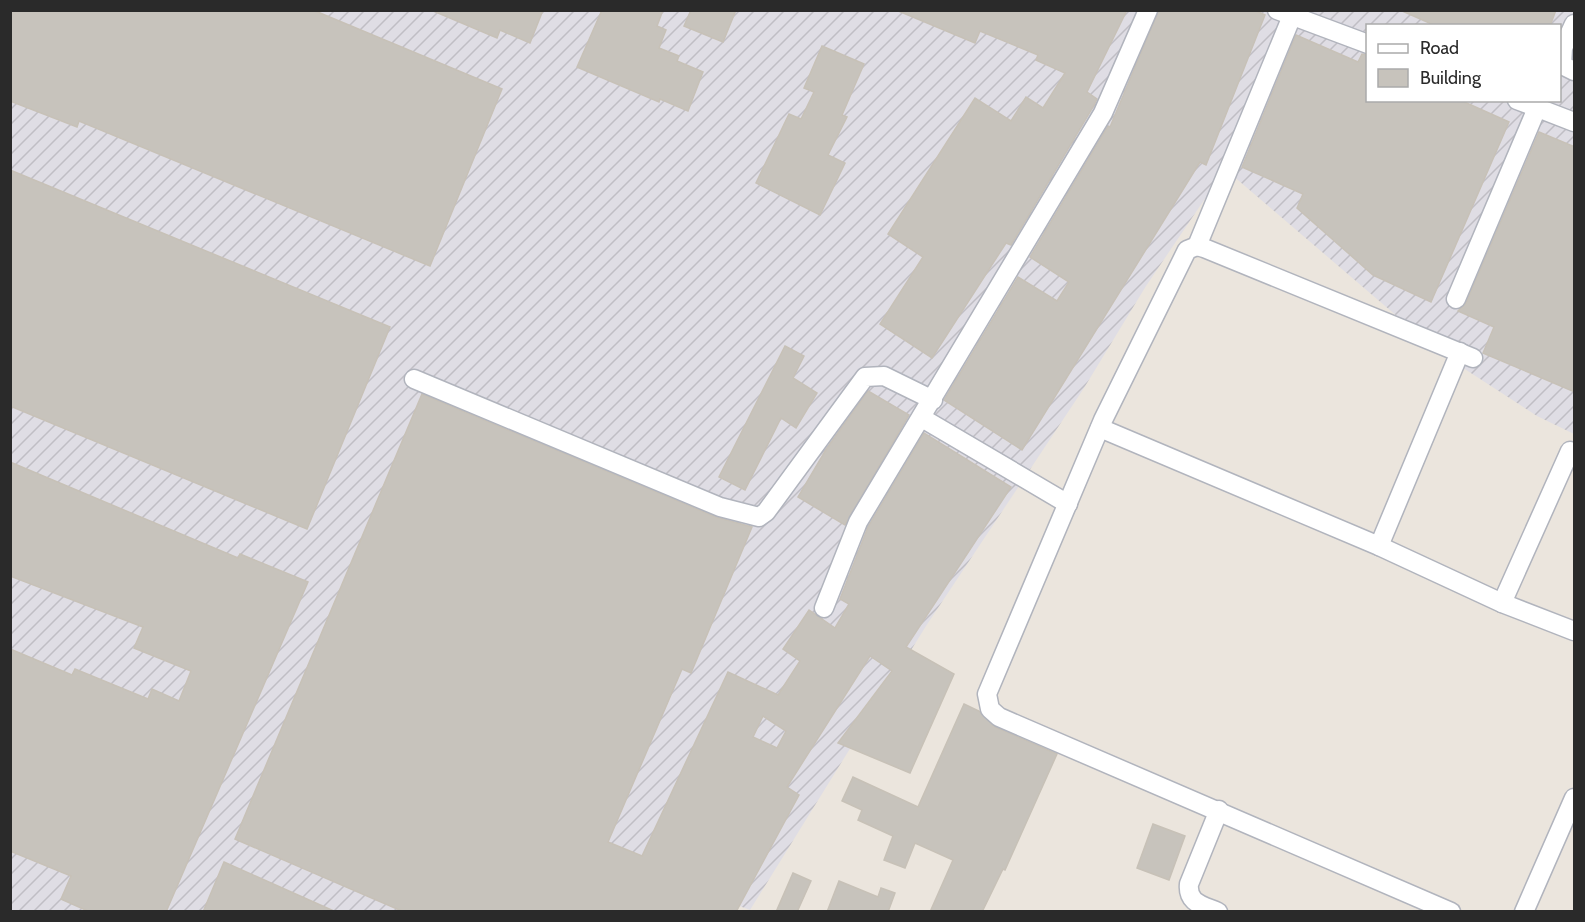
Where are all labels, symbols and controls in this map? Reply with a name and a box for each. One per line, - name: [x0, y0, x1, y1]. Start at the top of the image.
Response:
- legend: [1366, 24, 1561, 102]
- text: Road: [1420, 37, 1459, 59]
- text: Building: [1420, 67, 1482, 89]

